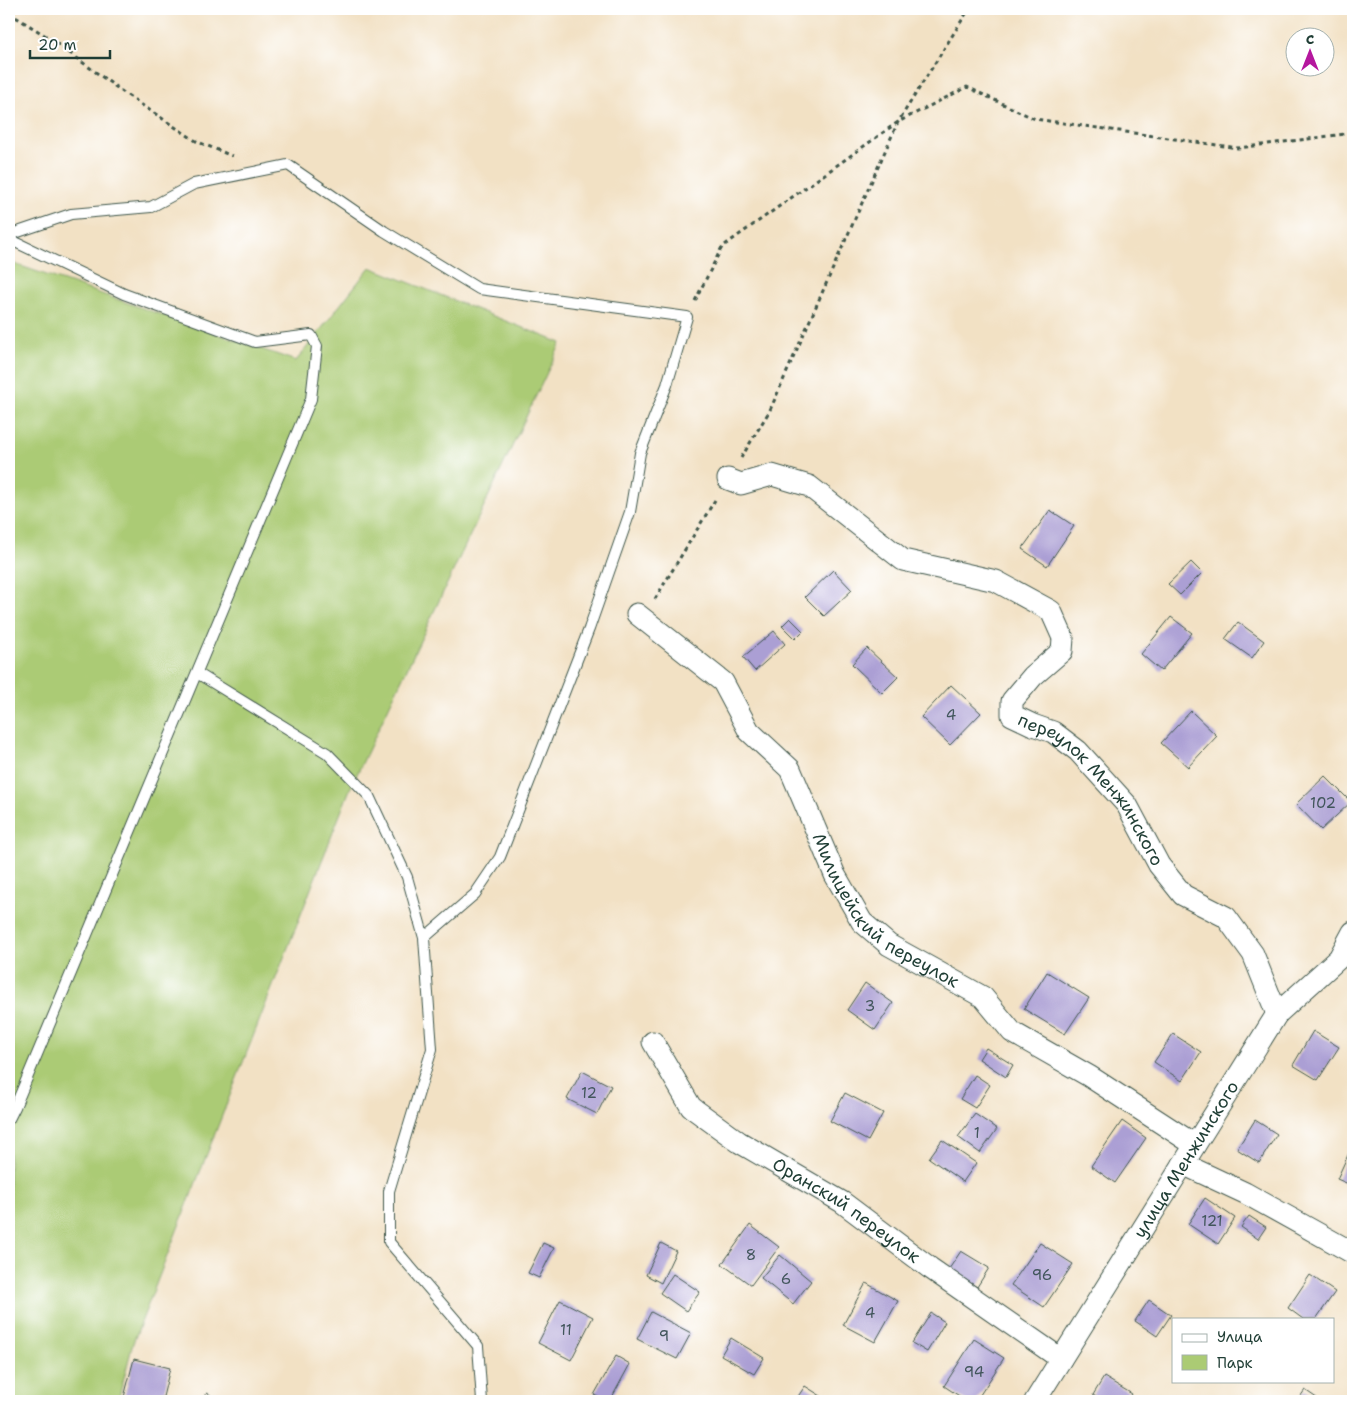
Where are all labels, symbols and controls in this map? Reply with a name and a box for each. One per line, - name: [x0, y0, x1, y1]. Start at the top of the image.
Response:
- scale bar: [30, 28, 110, 60]
- north arrow: [1284, 28, 1334, 78]
- text: С: [1306, 30, 1314, 48]
- text: 20 m: [38, 35, 77, 55]
- house number: 4: [946, 705, 956, 725]
- street label: переулок Менжинского: [1014, 708, 1169, 870]
- house number: 102: [1310, 793, 1336, 813]
- street label: Милицейский переулок: [807, 829, 964, 994]
- house number: 3: [865, 996, 875, 1016]
- street label: улица Менжинского: [1128, 1076, 1244, 1243]
- house number: 12: [581, 1083, 597, 1103]
- house number: 1: [974, 1123, 980, 1143]
- street label: Оранский переулок: [768, 1152, 926, 1269]
- house number: 121: [1201, 1211, 1223, 1231]
- house number: 8: [746, 1245, 756, 1265]
- house number: 96: [1032, 1265, 1052, 1285]
- house number: 6: [781, 1269, 791, 1289]
- house number: 4: [865, 1303, 875, 1323]
- legend: [1172, 1318, 1334, 1382]
- house number: 11: [560, 1320, 572, 1340]
- house number: 9: [659, 1326, 669, 1346]
- text: Улица: [1217, 1327, 1263, 1347]
- text: Парк: [1217, 1353, 1253, 1373]
- house number: 94: [964, 1362, 984, 1382]

